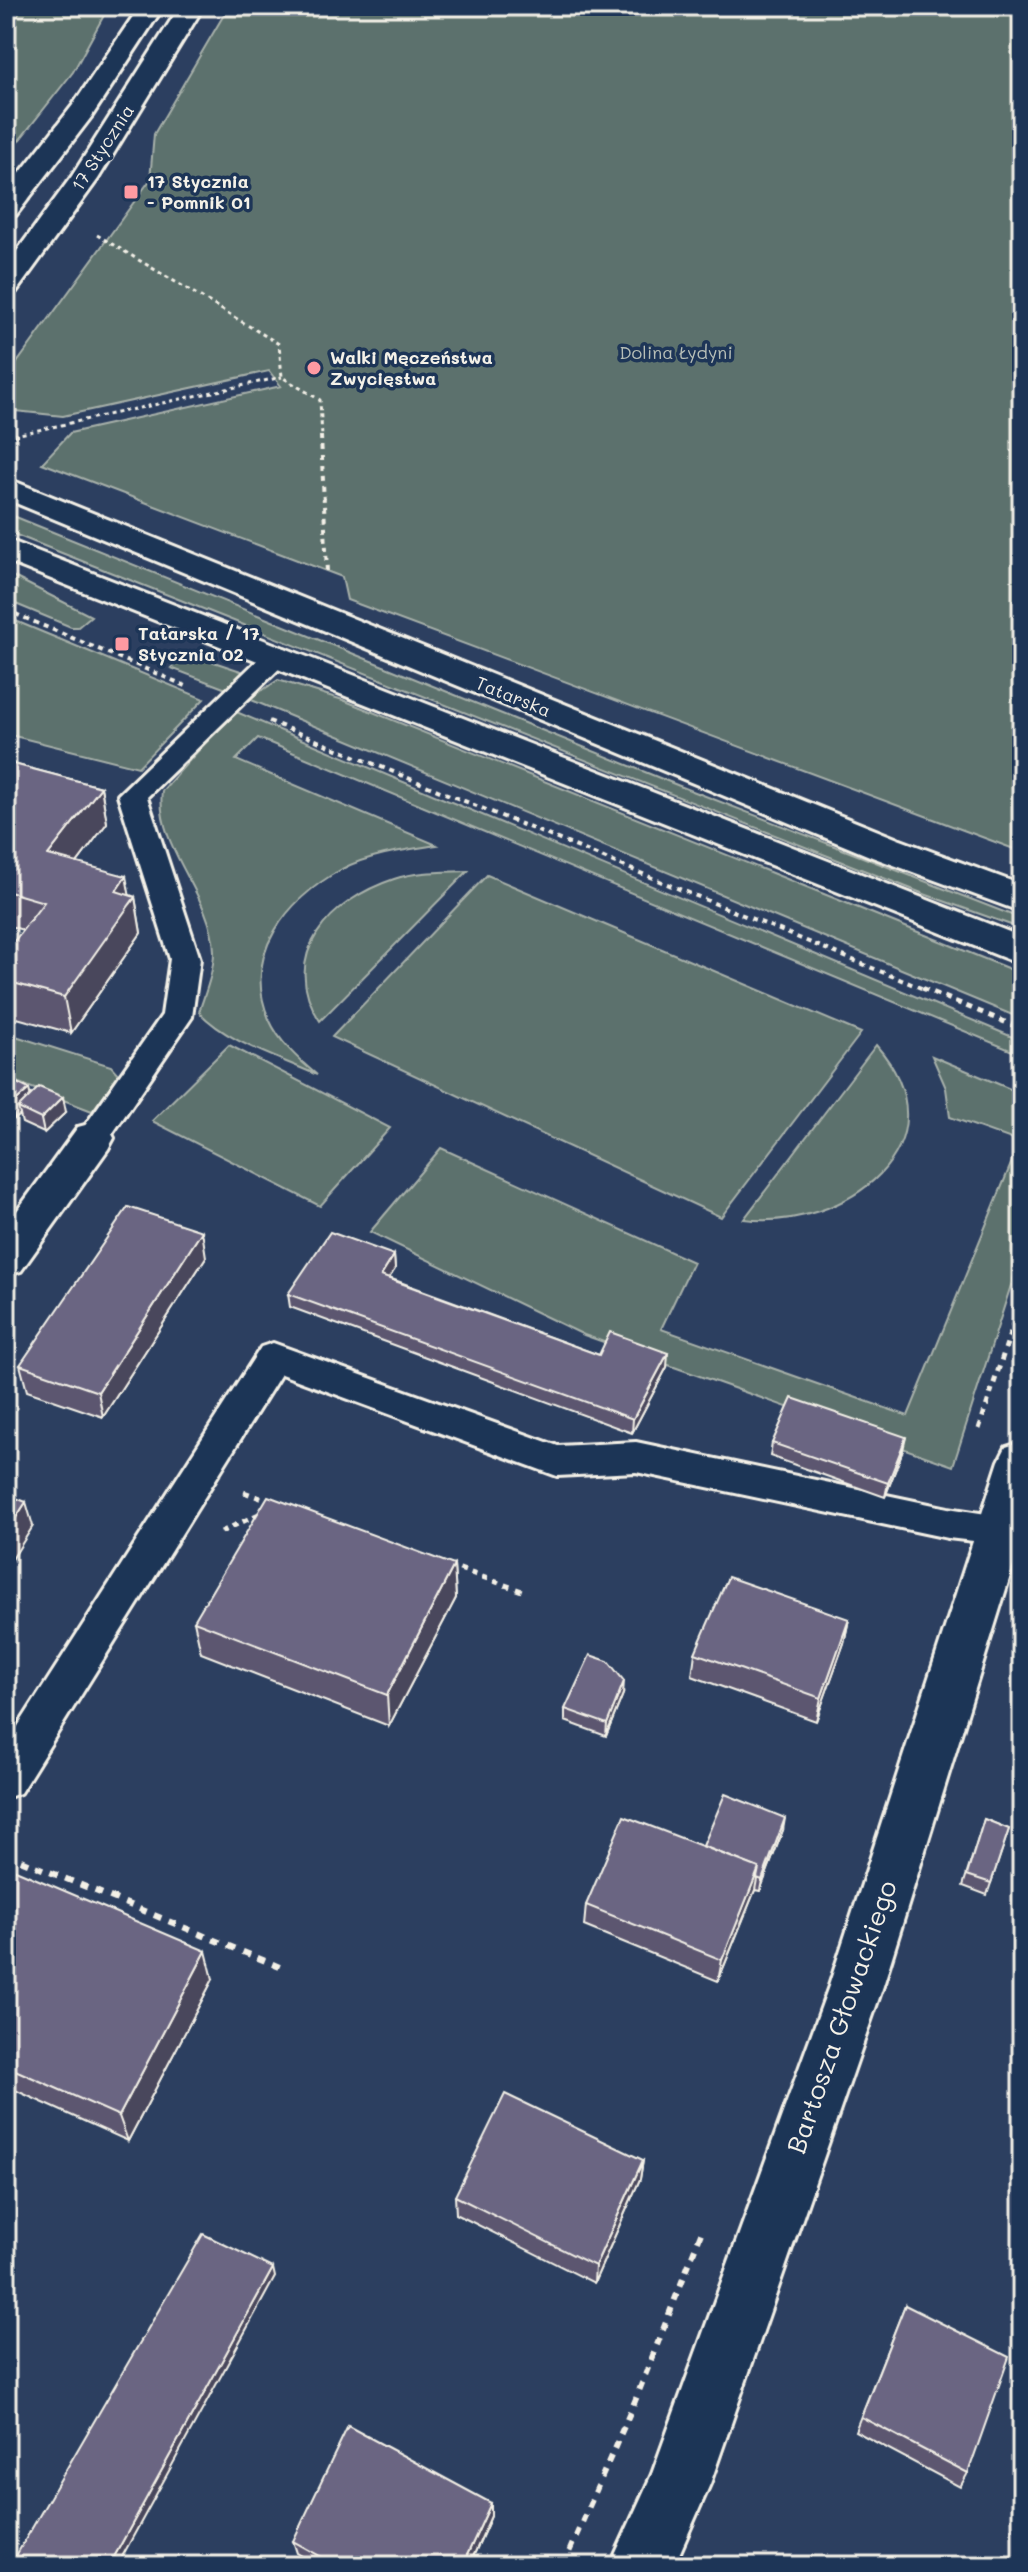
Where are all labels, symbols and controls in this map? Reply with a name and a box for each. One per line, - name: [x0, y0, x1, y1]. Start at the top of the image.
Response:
- street label: 17 Stycznia: [65, 100, 139, 195]
- place label: 17 Stycznia - Pomnik 01: [147, 169, 251, 214]
- marker: 17 Stycznia - Pomnik 01: [122, 183, 140, 201]
- park label: Dolina Łydyni: [619, 340, 733, 364]
- place label: Walki Męczeństwa Zwycięstwa: [330, 345, 493, 390]
- marker: Walki Męczeństwa Zwycięstwa: [305, 359, 323, 377]
- place label: Tatarska / 17 Stycznia 02: [138, 621, 259, 666]
- marker: Tatarska / 17 Stycznia 02: [113, 635, 131, 653]
- street label: Tatarska: [472, 670, 554, 722]
- street label: Bartosza Głowackiego: [778, 1876, 904, 2158]

